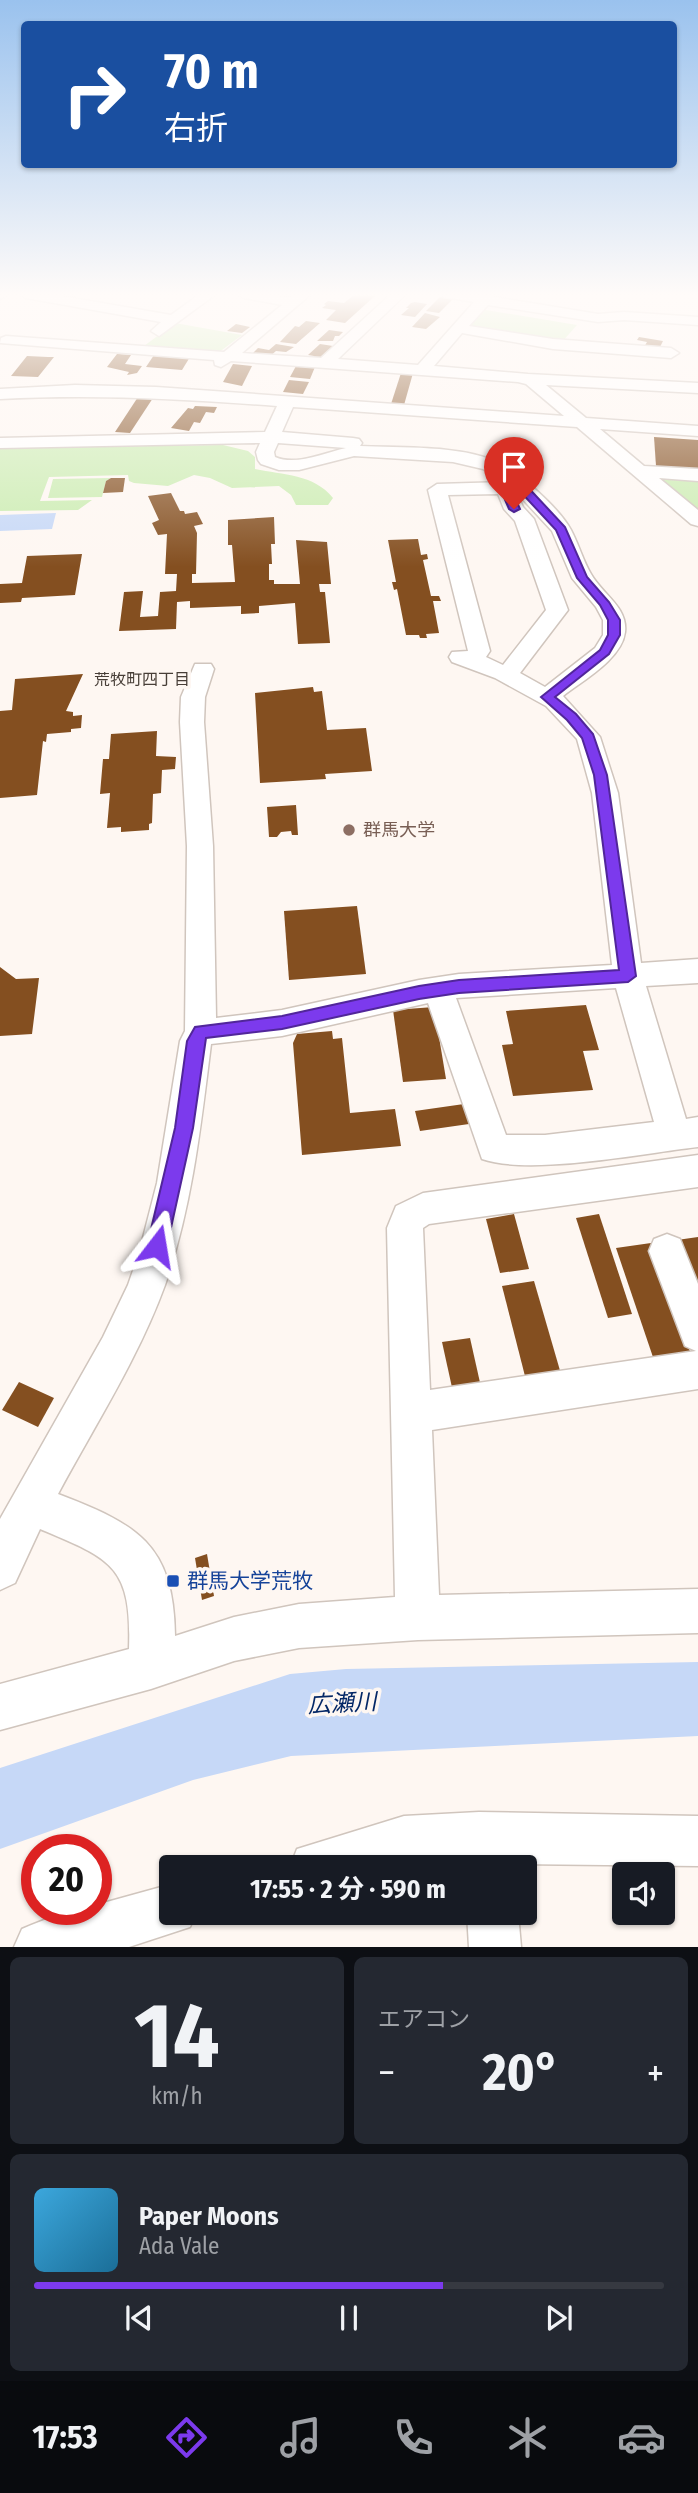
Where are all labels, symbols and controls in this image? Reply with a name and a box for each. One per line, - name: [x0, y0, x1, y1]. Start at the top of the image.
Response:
- text: 70 m: [164, 42, 259, 101]
- icon: right: [49, 49, 140, 140]
- text: 右折: [164, 109, 228, 147]
- pin: [484, 437, 544, 509]
- icon: arrive: [495, 448, 533, 486]
- district label: 荒牧町四丁目: [94, 670, 190, 689]
- place label: 群馬大学: [363, 819, 435, 841]
- marker: 群馬大学: [341, 822, 357, 838]
- position arrow: [120, 1209, 194, 1283]
- place label: 群馬大学荒牧: [187, 1568, 313, 1594]
- marker: 群馬大学荒牧: [165, 1573, 181, 1589]
- water label: 広瀬川: [307, 1687, 380, 1719]
- speed limit sign: 20: [21, 1834, 112, 1925]
- map controls: [612, 1862, 675, 1925]
- button: sound: [612, 1862, 675, 1925]
- text: 17:55 · 2 分 · 590 m: [250, 1874, 446, 1905]
- text: 14: [134, 1982, 220, 2091]
- text: エアコン: [378, 2005, 470, 2033]
- text: 20°: [483, 2041, 559, 2104]
- text: −: [378, 2050, 395, 2096]
- text: +: [647, 2050, 664, 2096]
- text: km/h: [151, 2082, 203, 2110]
- text: Paper Moons: [139, 2201, 279, 2232]
- text: Ada Vale: [139, 2232, 219, 2260]
- icon: previous: [120, 2299, 158, 2337]
- icon: pause: [330, 2299, 368, 2337]
- icon: next: [540, 2299, 578, 2337]
- icon: directions: [162, 2413, 211, 2462]
- icon: music: [276, 2413, 325, 2462]
- icon: phone: [389, 2413, 438, 2462]
- icon: climate: [503, 2413, 552, 2462]
- icon: car: [617, 2413, 666, 2462]
- text: 17:53: [32, 2418, 98, 2456]

